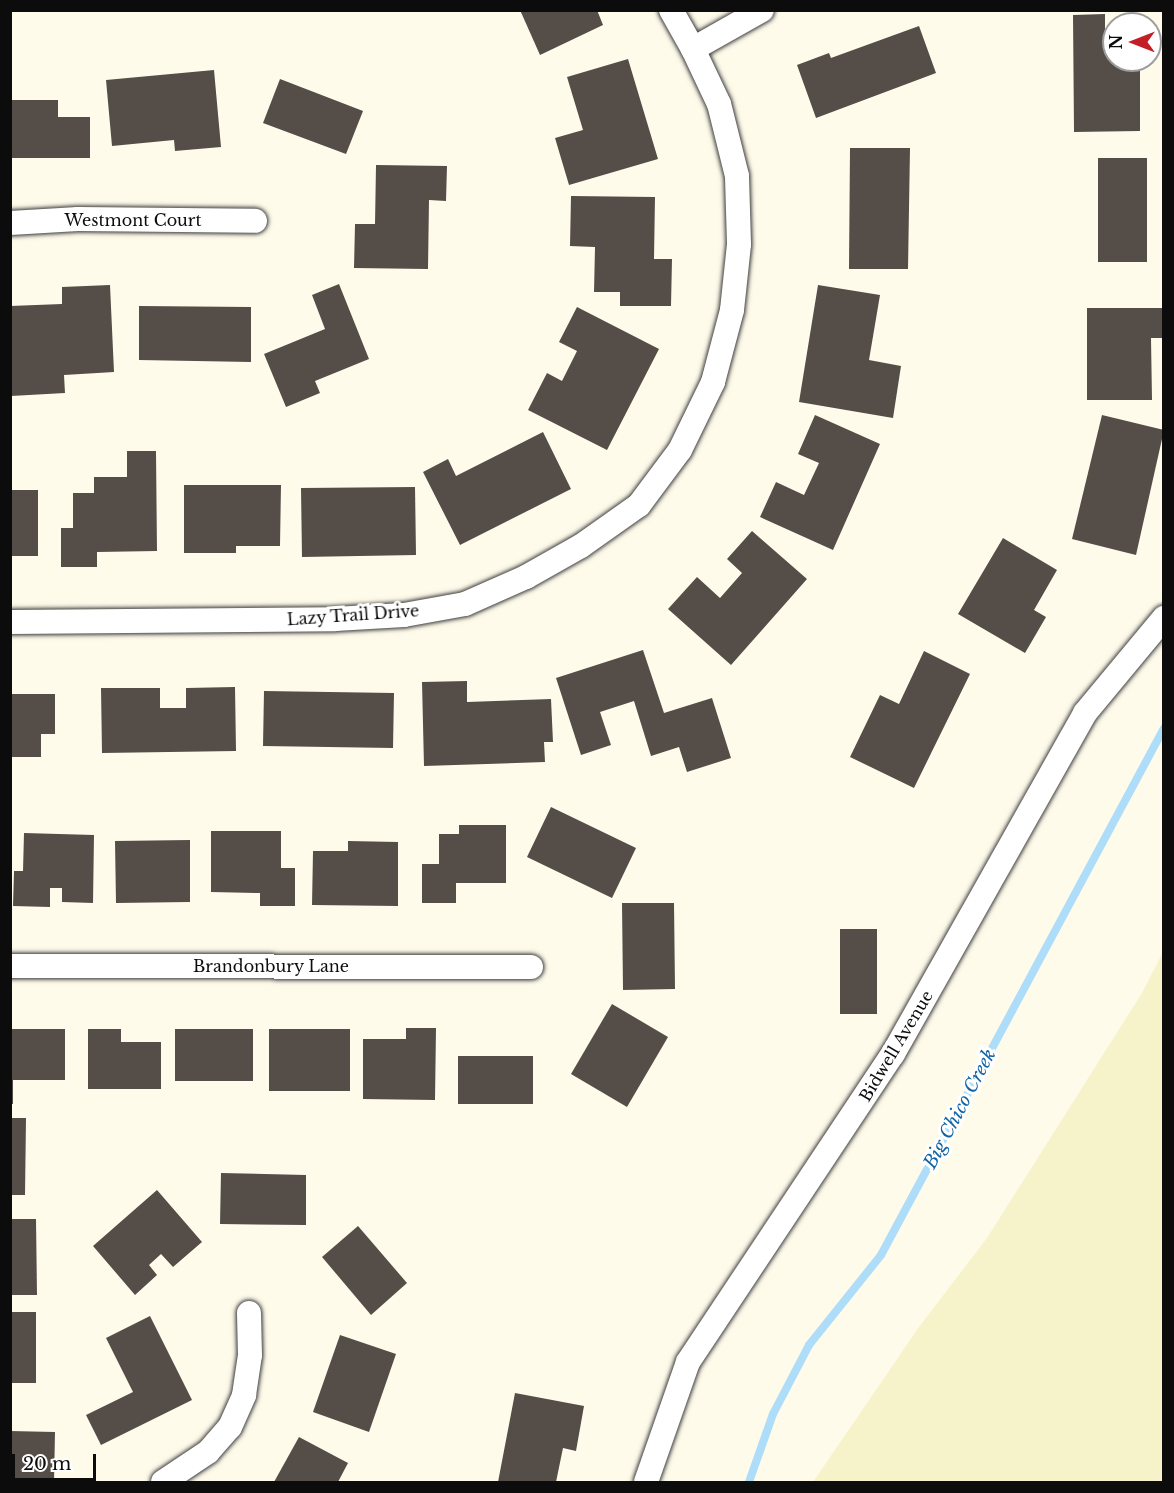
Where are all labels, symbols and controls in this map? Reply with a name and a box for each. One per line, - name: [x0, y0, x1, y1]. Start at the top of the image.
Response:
- north arrow: [1102, 12, 1162, 72]
- text: N: [1106, 34, 1126, 50]
- street label: Westmont Court: [64, 210, 202, 230]
- street label: Lazy Trail Drive: [286, 601, 420, 629]
- street label: Brandonbury Lane: [193, 956, 349, 976]
- street label: Bidwell Avenue: [855, 987, 937, 1105]
- water label: Big Chico Creek: [919, 1045, 1001, 1173]
- scale bar: [15, 1442, 99, 1480]
- text: 20 m: [23, 1453, 71, 1475]

